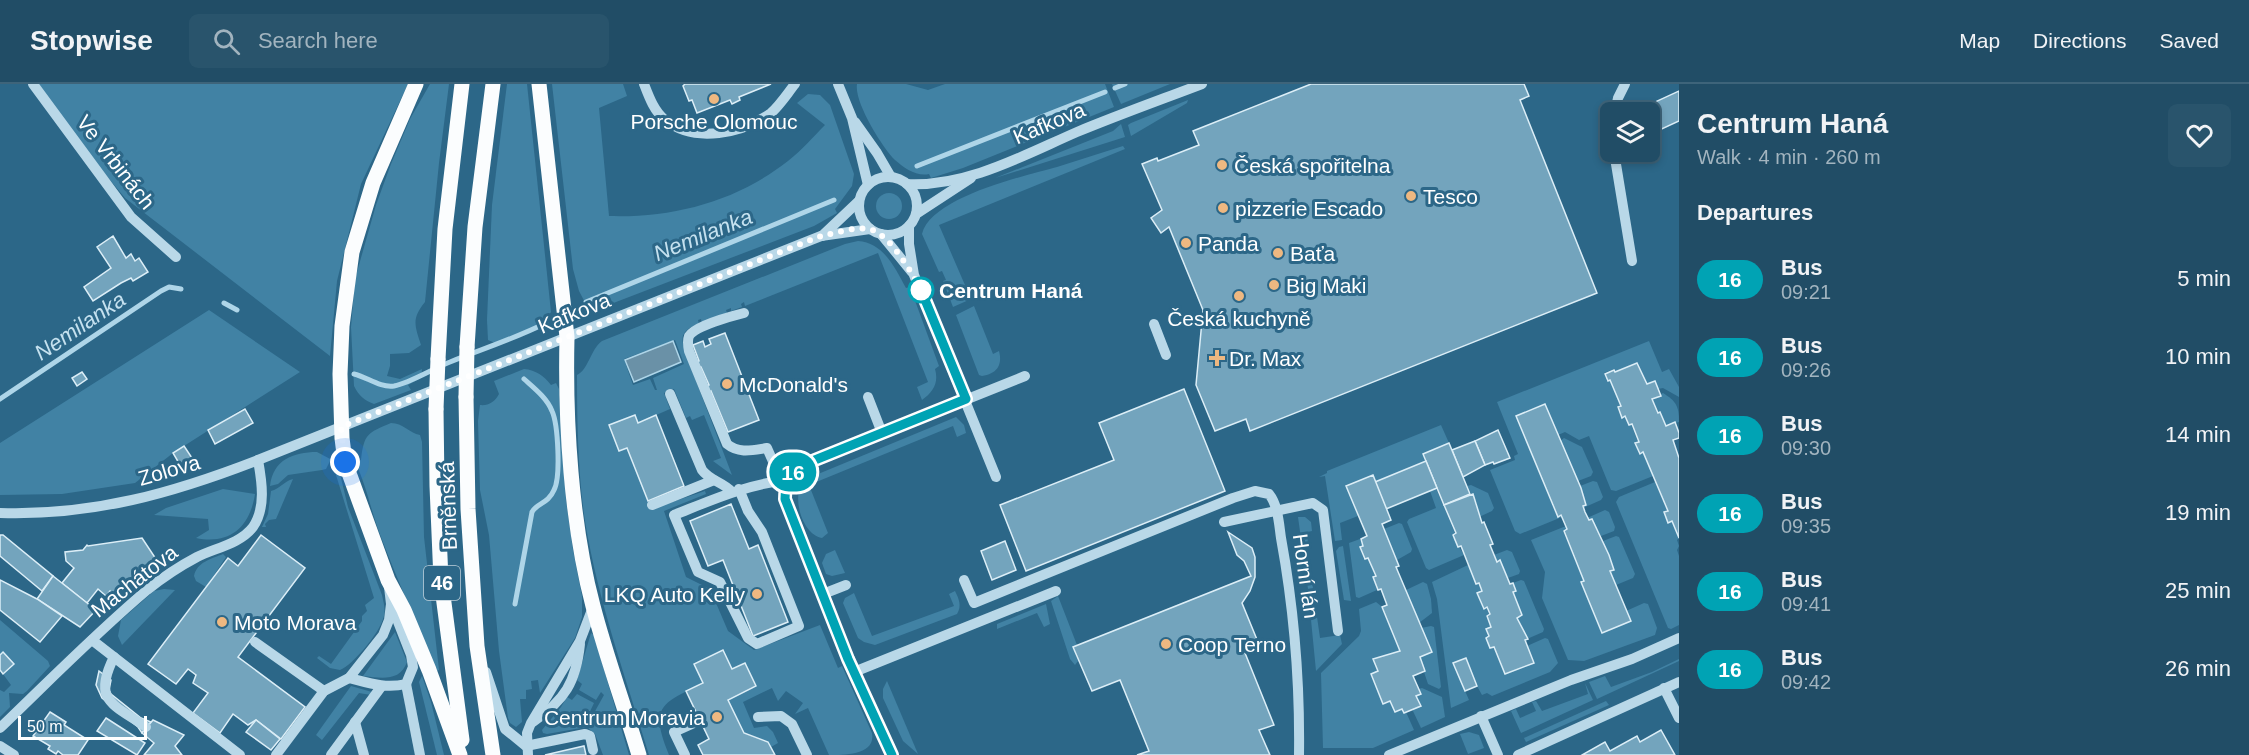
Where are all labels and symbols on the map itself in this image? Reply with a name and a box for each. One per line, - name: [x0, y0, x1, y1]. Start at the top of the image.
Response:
- marker: Porsche Olomouc: [707, 92, 721, 106]
- street label: Kafkova: [1010, 97, 1089, 148]
- place label: Porsche Olomouc: [631, 110, 797, 133]
- street label: Ve Vrbinách: [72, 111, 160, 213]
- place label: Česká spořitelna: [1234, 154, 1391, 177]
- marker: Česká spořitelna: [1215, 158, 1229, 172]
- place label: Tesco: [1423, 185, 1478, 208]
- marker: Tesco: [1404, 189, 1418, 203]
- place label: pizzerie Escado: [1235, 197, 1383, 220]
- marker: pizzerie Escado: [1216, 201, 1230, 215]
- water label: Nemilanka: [650, 204, 756, 266]
- place label: Panda: [1198, 232, 1259, 255]
- marker: Panda: [1179, 236, 1193, 250]
- place label: Baťa: [1290, 242, 1336, 265]
- marker: Baťa: [1271, 246, 1285, 260]
- place label: Big Maki: [1286, 274, 1367, 297]
- marker: Centrum Haná: [908, 277, 934, 303]
- marker: Big Maki: [1267, 278, 1281, 292]
- place label: Centrum Haná: [939, 279, 1083, 302]
- water label: Nemilanka: [30, 287, 130, 365]
- street label: Kafkova: [535, 288, 614, 338]
- marker: Česká kuchyně: [1232, 289, 1246, 303]
- place label: Česká kuchyně: [1167, 307, 1311, 330]
- place label: Dr. Max: [1229, 347, 1302, 370]
- marker: Dr. Max: [1210, 351, 1224, 365]
- place label: McDonald's: [739, 373, 848, 396]
- marker: McDonald's: [720, 377, 734, 391]
- your location: [330, 447, 360, 477]
- street label: Zolova: [136, 450, 203, 490]
- line badge: 16: [766, 452, 820, 492]
- street label: Brněnská: [435, 461, 461, 551]
- street label: Horní lán: [1289, 532, 1323, 620]
- street label: Machátova: [86, 540, 182, 622]
- road number: 46: [424, 566, 460, 600]
- place label: LKQ Auto Kelly: [604, 583, 745, 606]
- marker: LKQ Auto Kelly: [750, 587, 764, 601]
- place label: Moto Morava: [234, 611, 357, 634]
- marker: Moto Morava: [215, 615, 229, 629]
- place label: Coop Terno: [1178, 633, 1286, 656]
- marker: Coop Terno: [1159, 637, 1173, 651]
- place label: Centrum Moravia: [544, 706, 705, 729]
- marker: Centrum Moravia: [710, 710, 724, 724]
- scale bar: [18, 713, 147, 740]

